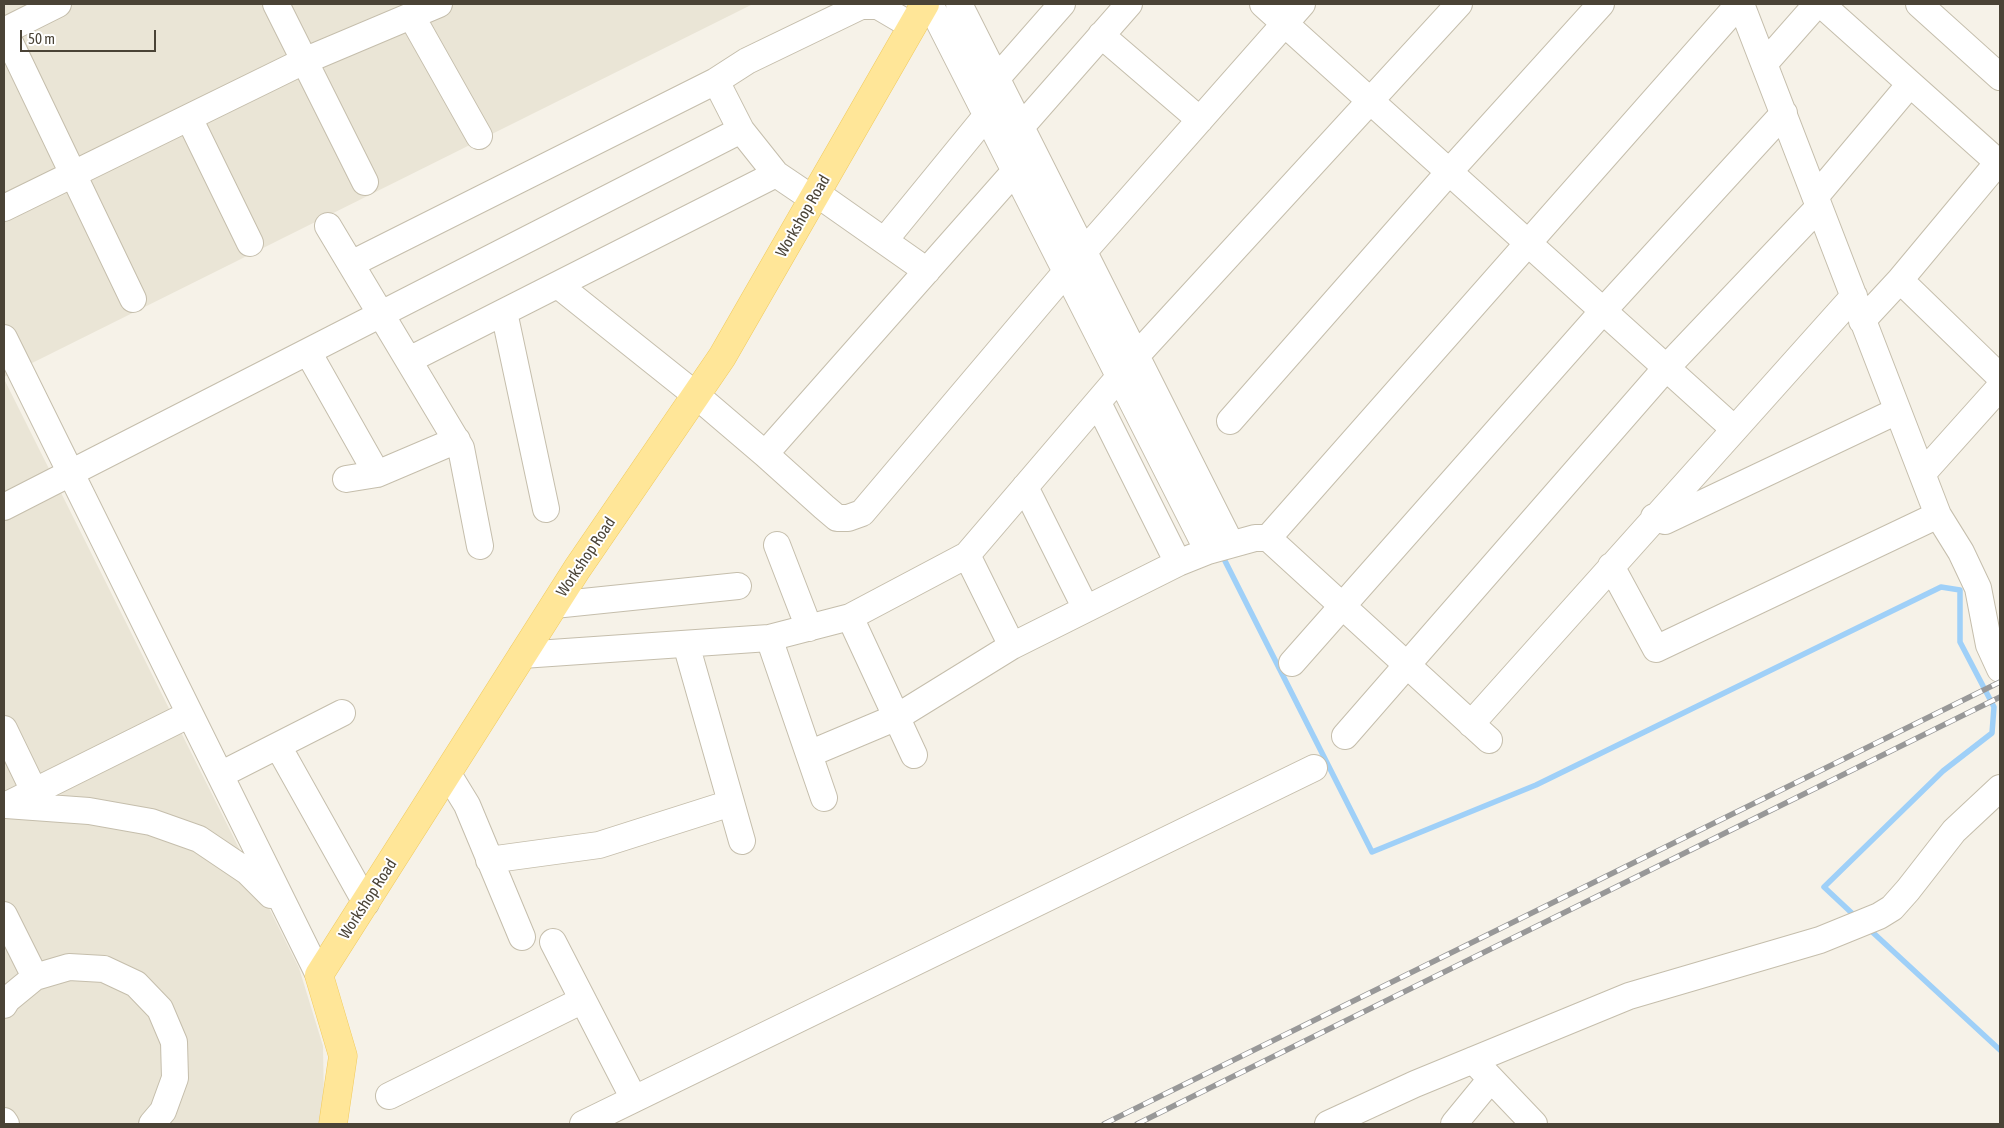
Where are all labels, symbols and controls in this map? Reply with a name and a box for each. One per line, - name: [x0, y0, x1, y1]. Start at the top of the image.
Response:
- scale bar: [22, 20, 159, 52]
- text: 50 m: [28, 30, 55, 47]
- street label: Workshop Road: [772, 172, 834, 260]
- street label: Workshop Road: [552, 514, 620, 600]
- street label: Workshop Road: [335, 855, 401, 943]

